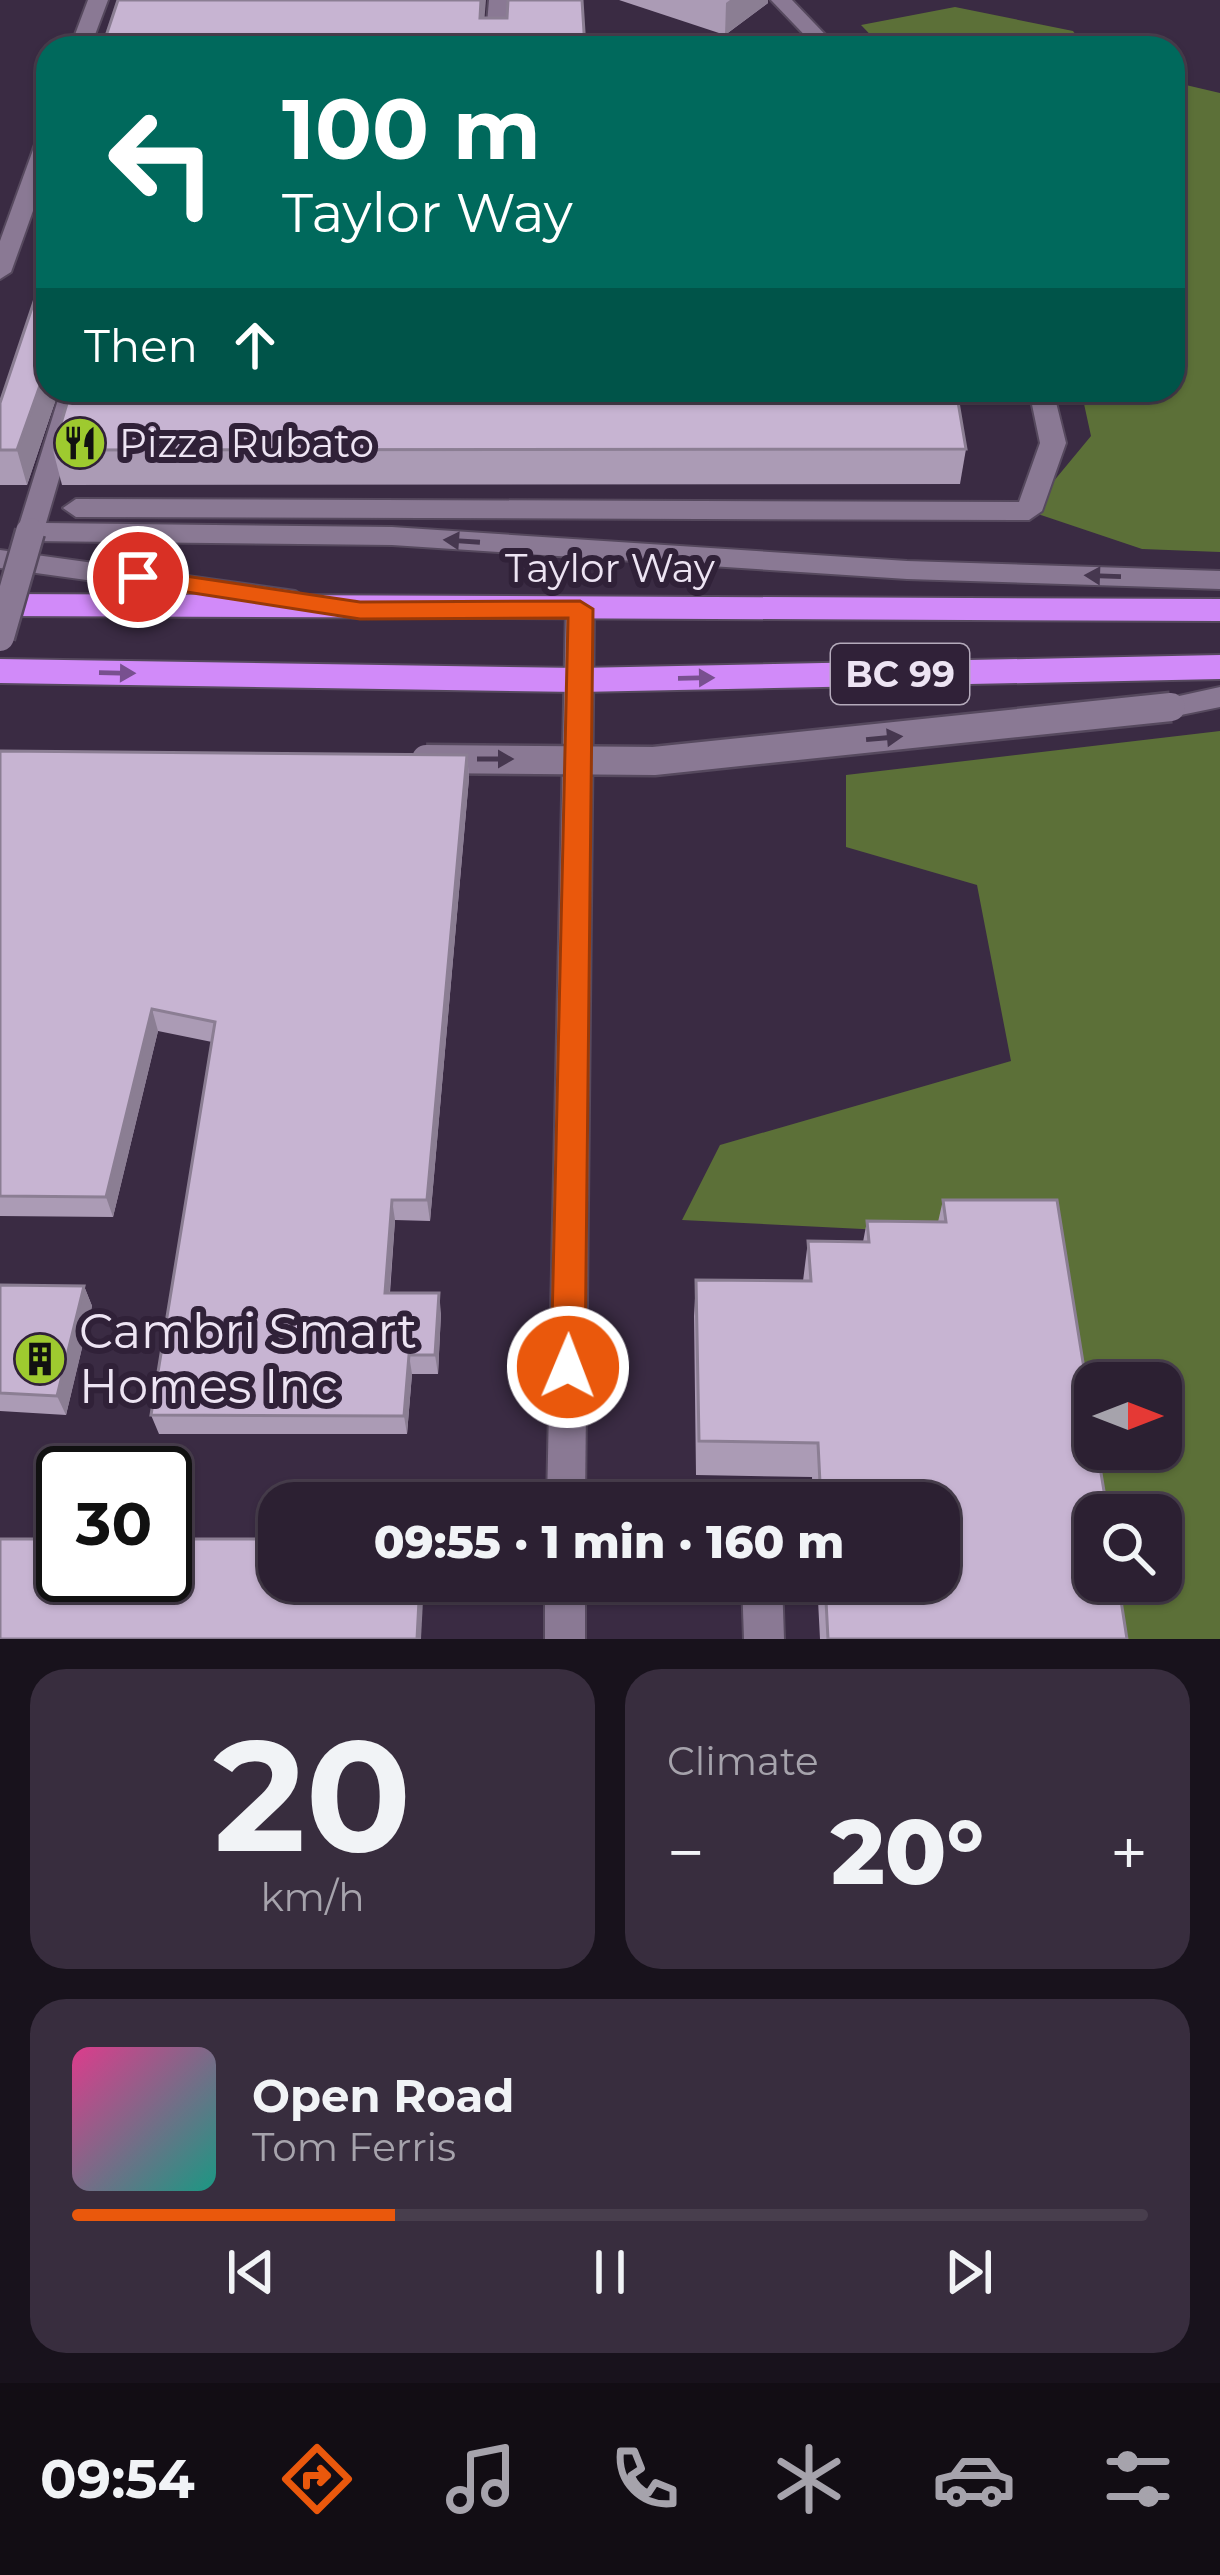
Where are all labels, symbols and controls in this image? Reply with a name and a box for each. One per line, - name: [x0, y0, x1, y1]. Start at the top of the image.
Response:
- text: 100 m: [282, 78, 541, 180]
- icon: left: [84, 84, 240, 240]
- text: Taylor Way: [282, 180, 573, 246]
- icon: ahead: [222, 312, 288, 378]
- text: Then: [84, 318, 198, 373]
- restaurant icon: Pizza Rubato: [52, 415, 108, 471]
- place label: Pizza Rubato: [119, 419, 374, 467]
- pin: [87, 526, 189, 628]
- one-way arrow: [443, 531, 480, 550]
- icon: arrive: [105, 544, 171, 610]
- street label: Taylor Way: [505, 544, 716, 592]
- one-way arrow: [1083, 567, 1121, 586]
- road number: BC 99: [831, 644, 969, 704]
- one-way arrow: [99, 663, 137, 682]
- one-way arrow: [678, 668, 716, 687]
- one-way arrow: [866, 728, 903, 747]
- one-way arrow: [477, 749, 515, 769]
- place label: Cambri Smart Homes Inc: [79, 1302, 417, 1415]
- position arrow: [505, 1304, 631, 1430]
- building icon: Cambri Smart Homes Inc: [12, 1331, 68, 1387]
- north arrow: [1074, 1362, 1182, 1470]
- map controls: [1074, 1362, 1182, 1602]
- speed limit sign: 30: [36, 1446, 192, 1602]
- button: search: [1074, 1494, 1182, 1602]
- text: 09:55 · 1 min · 160 m: [374, 1514, 844, 1569]
- text: 20: [214, 1700, 411, 1890]
- text: Climate: [667, 1737, 819, 1785]
- text: 20°: [831, 1797, 984, 1907]
- text: −: [667, 1812, 705, 1893]
- text: +: [1110, 1812, 1148, 1893]
- text: km/h: [260, 1873, 365, 1921]
- text: Open Road: [252, 2068, 514, 2123]
- text: Tom Ferris: [252, 2123, 456, 2171]
- icon: previous: [218, 2239, 284, 2305]
- icon: pause: [577, 2239, 643, 2305]
- icon: next: [936, 2239, 1002, 2305]
- icon: directions: [275, 2437, 359, 2521]
- icon: music: [439, 2437, 523, 2521]
- icon: phone: [603, 2437, 687, 2521]
- icon: climate: [767, 2437, 851, 2521]
- icon: car: [932, 2437, 1016, 2521]
- icon: filters: [1096, 2437, 1180, 2521]
- text: 09:54: [40, 2446, 195, 2512]

